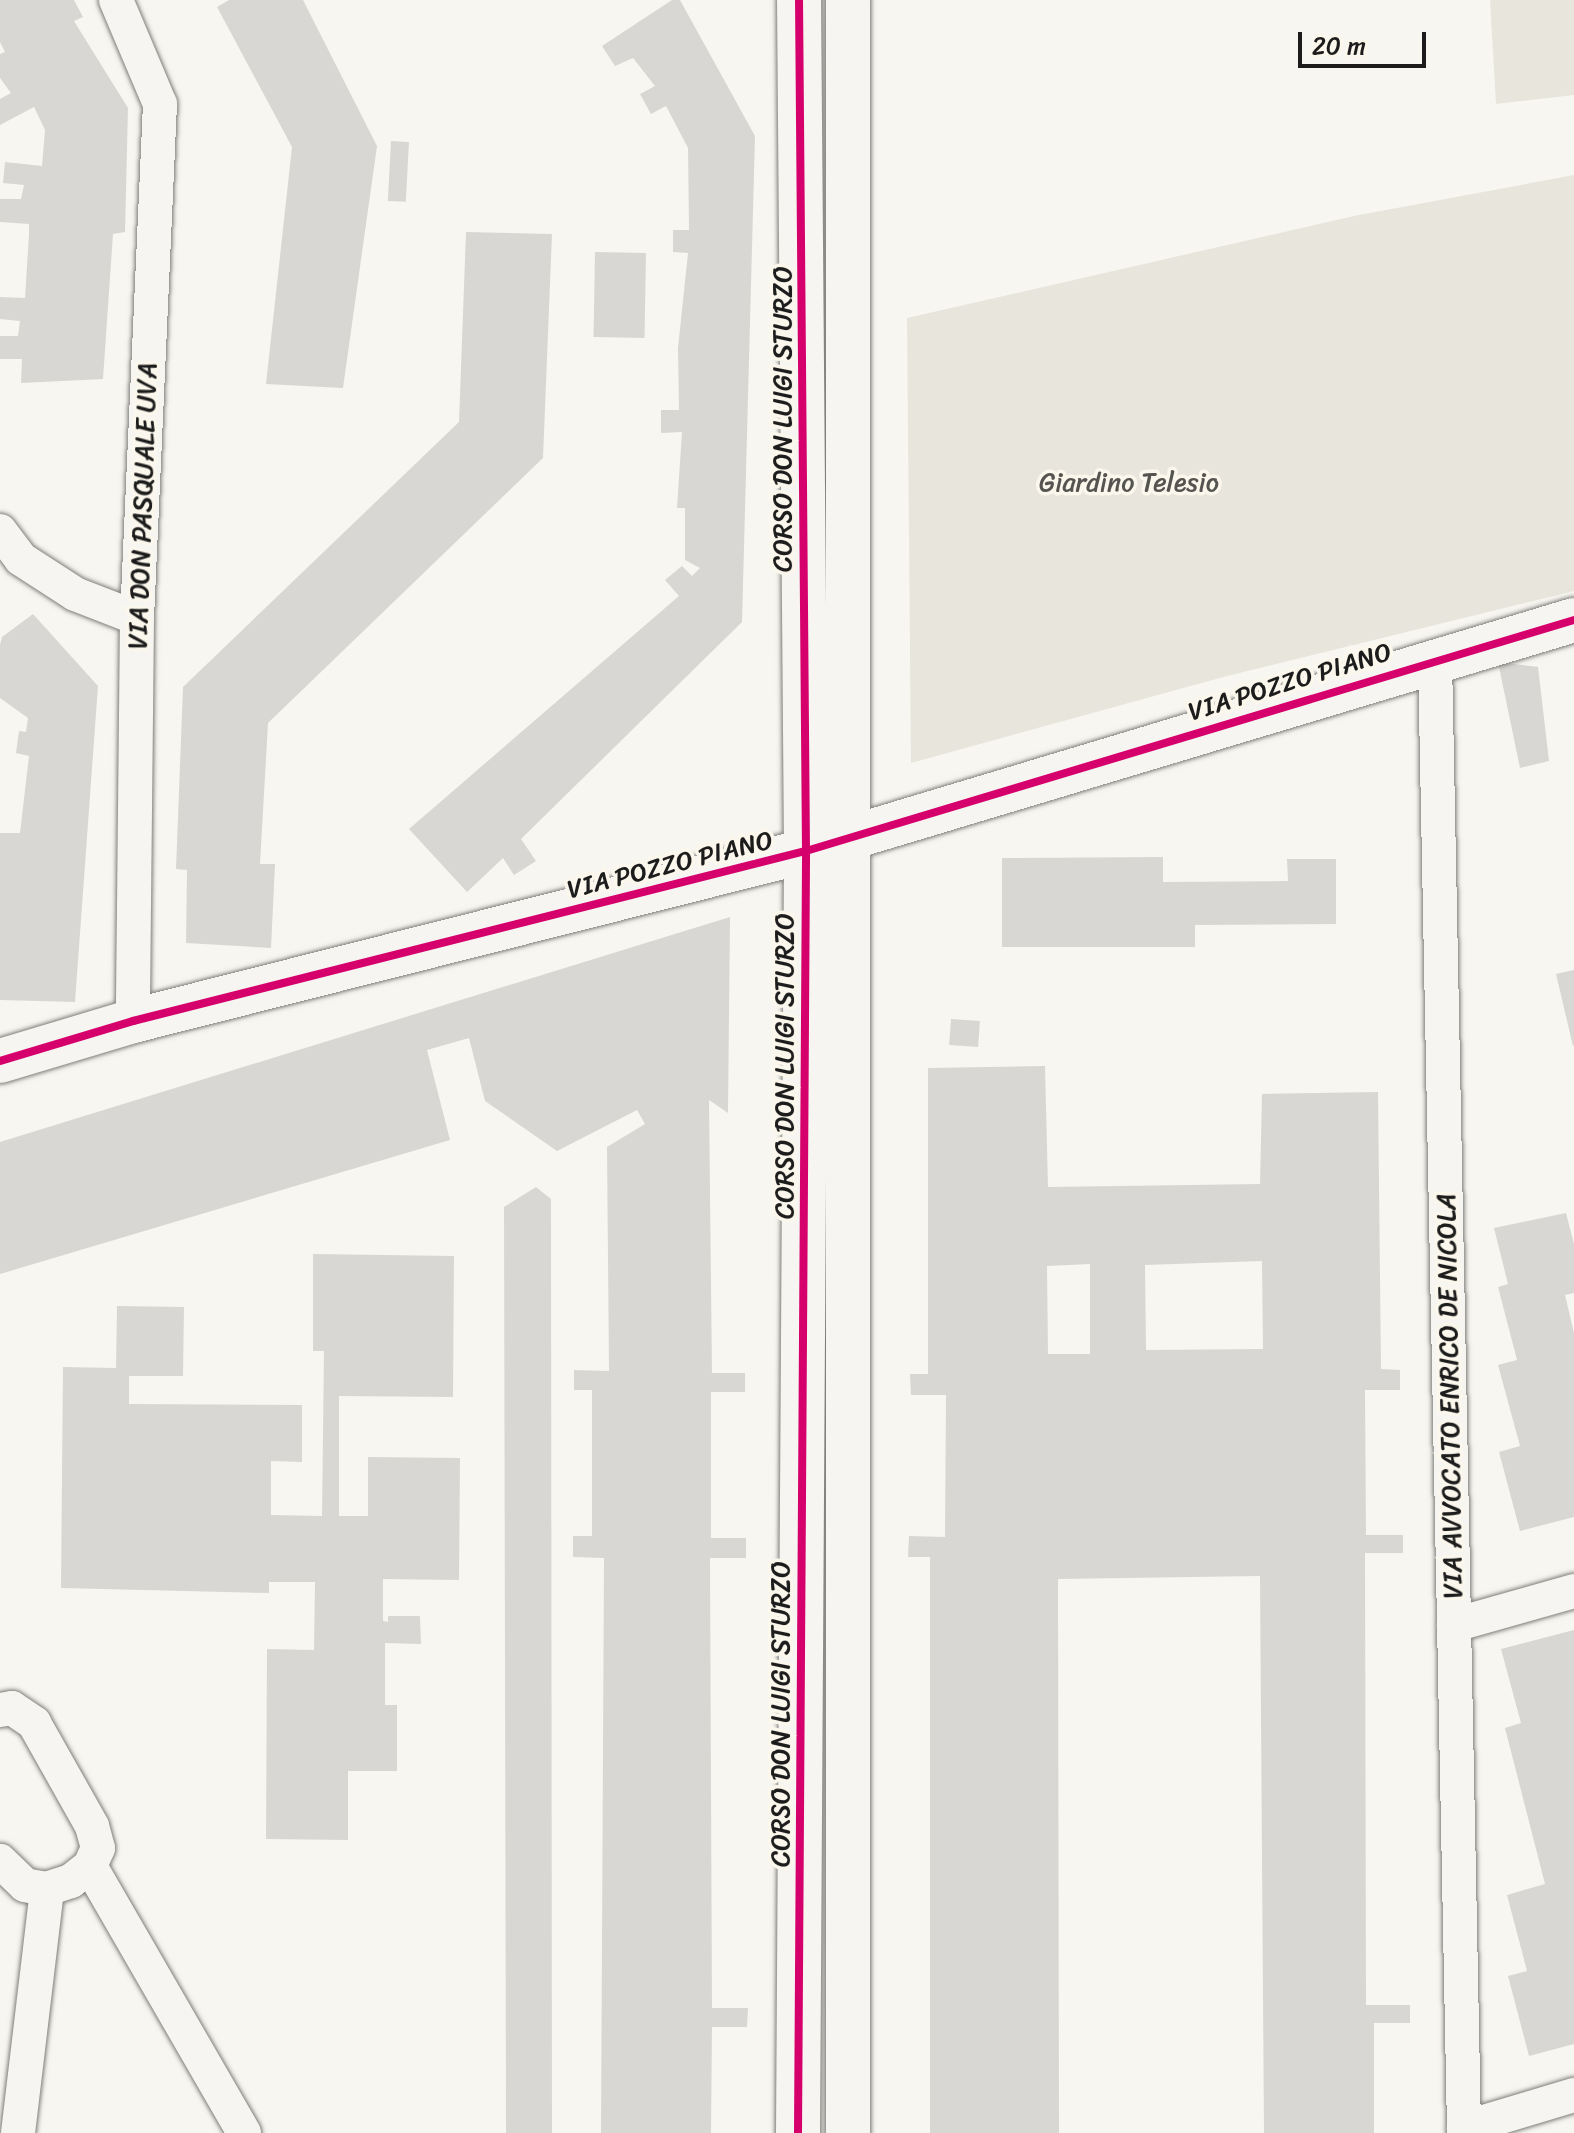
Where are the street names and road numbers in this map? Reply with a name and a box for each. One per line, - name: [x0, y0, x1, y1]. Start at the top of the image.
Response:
- street label: CORSO DON LUIGI STURZO: [767, 265, 799, 573]
- street label: VIA DON PASQUALE UVA: [122, 364, 164, 648]
- street label: VIA POZZO PIANO: [1183, 636, 1397, 728]
- street label: VIA POZZO PIANO: [563, 824, 777, 906]
- street label: CORSO DON LUIGI STURZO: [769, 912, 801, 1220]
- street label: VIA AVVOCATO ENRICO DE NICOLA: [1431, 1192, 1469, 1600]
- street label: CORSO DON LUIGI STURZO: [765, 1560, 797, 1868]

